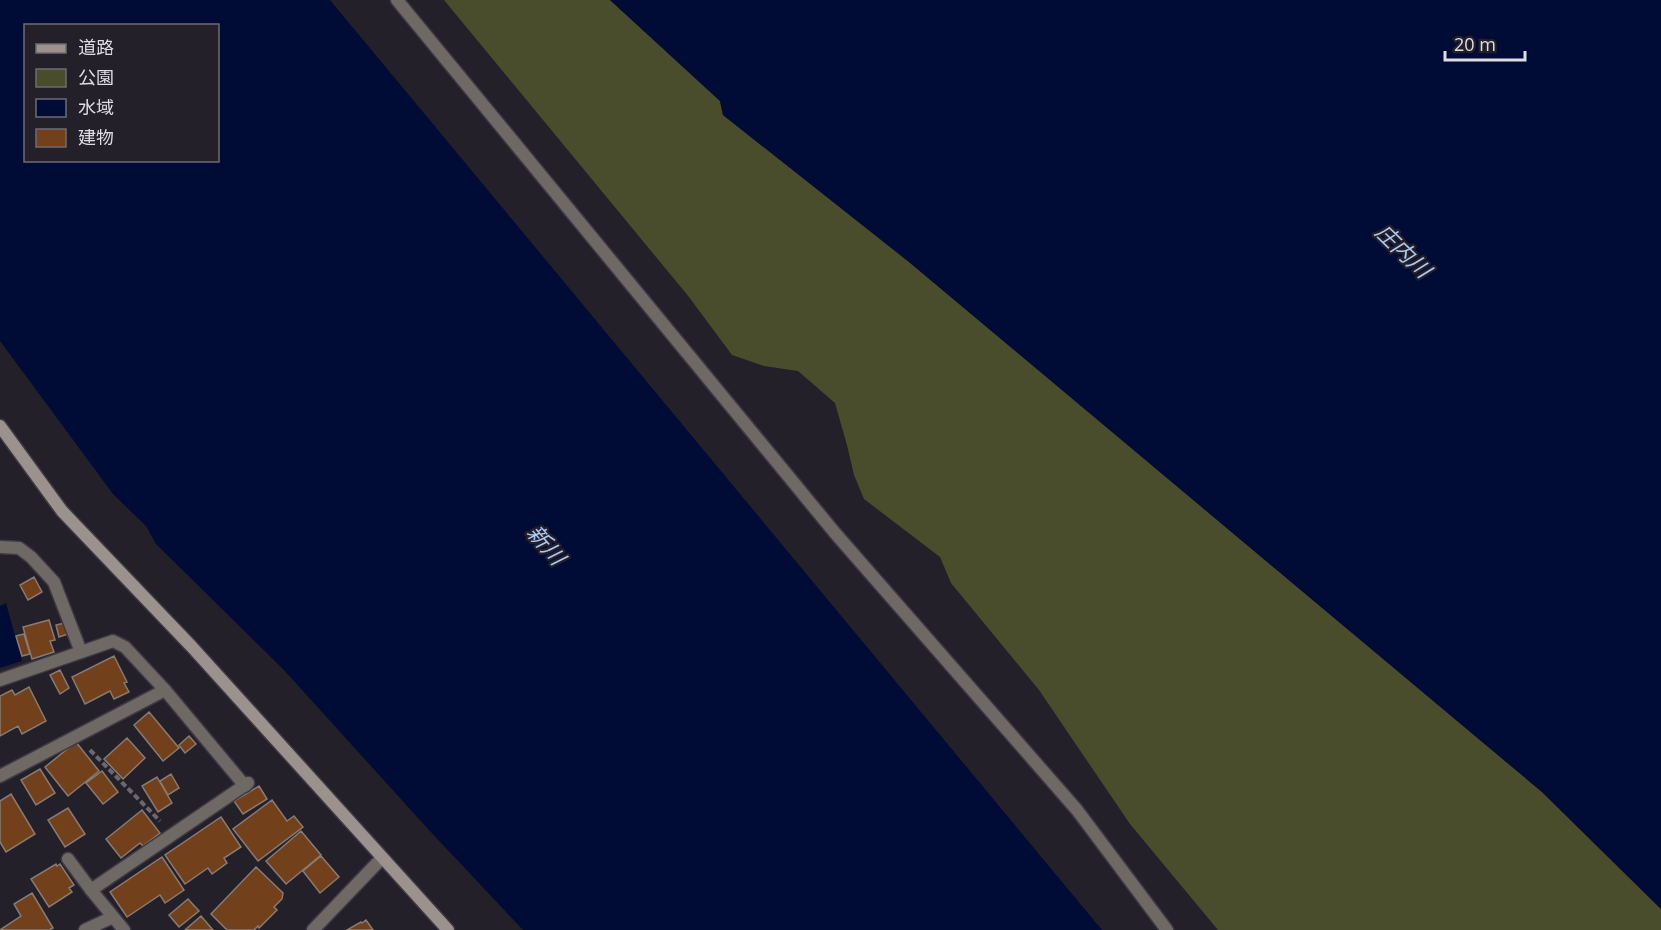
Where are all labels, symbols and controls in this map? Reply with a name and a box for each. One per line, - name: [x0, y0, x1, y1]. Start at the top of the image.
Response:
- legend: [24, 24, 219, 162]
- scale bar: [1445, 24, 1524, 62]
- text: 20 m: [1454, 32, 1496, 56]
- text: 道路: [78, 35, 114, 59]
- text: 公園: [78, 65, 114, 89]
- text: 水域: [78, 95, 114, 119]
- text: 建物: [78, 125, 114, 149]
- water label: 庄内川: [1370, 216, 1440, 285]
- water label: 新川: [521, 518, 574, 572]

